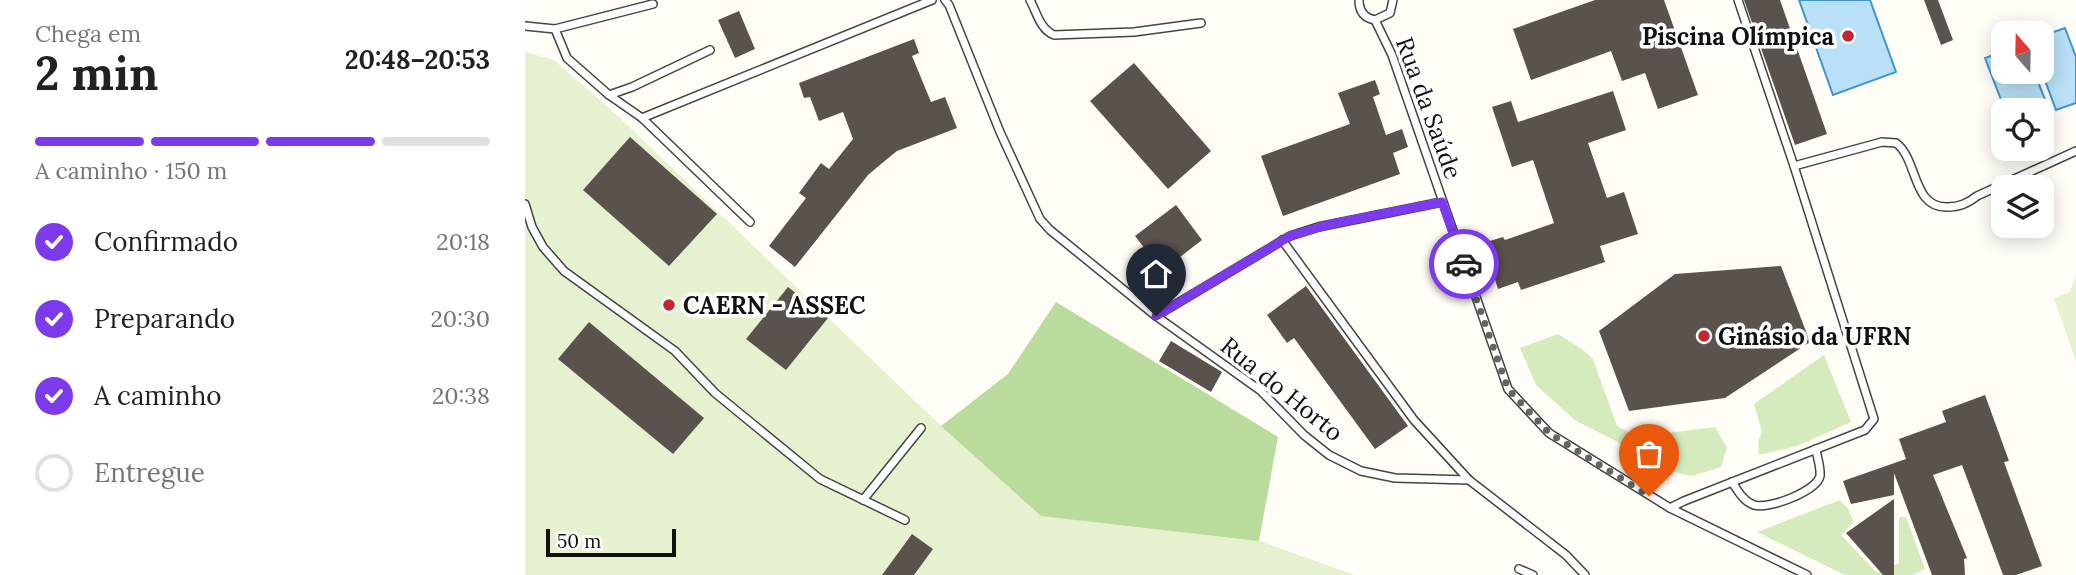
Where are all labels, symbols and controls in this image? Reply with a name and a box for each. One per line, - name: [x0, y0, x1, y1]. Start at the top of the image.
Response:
- text: Chega em: [35, 19, 141, 48]
- place label: Piscina Olímpica: [1642, 21, 1834, 52]
- north arrow: [1991, 21, 2055, 84]
- map controls: [1991, 21, 2054, 238]
- marker: Piscina Olímpica: [1840, 28, 1856, 44]
- street label: Rua da Saúde: [1389, 33, 1469, 183]
- text: 20:48–20:53: [345, 43, 490, 76]
- text: 2 min: [35, 44, 158, 103]
- button: locate: [1991, 98, 2054, 161]
- text: A caminho · 150 m: [35, 156, 227, 185]
- button: layers: [1991, 175, 2054, 238]
- icon: check: [35, 223, 73, 261]
- text: Confirmado: [94, 225, 238, 258]
- text: 20:18: [436, 227, 490, 256]
- courier: [1429, 229, 1499, 299]
- pin: [1126, 244, 1186, 316]
- icon: car: [1445, 245, 1483, 283]
- icon: home: [1137, 255, 1175, 293]
- place label: CAERN - ASSEC: [683, 290, 866, 321]
- marker: CAERN - ASSEC: [661, 297, 677, 313]
- icon: check: [35, 300, 73, 338]
- text: Preparando: [94, 302, 235, 335]
- text: 20:30: [431, 304, 490, 333]
- place label: Ginásio da UFRN: [1718, 321, 1911, 352]
- marker: Ginásio da UFRN: [1696, 328, 1712, 344]
- street label: Rua do Horto: [1214, 330, 1350, 448]
- icon: check: [35, 377, 73, 415]
- text: A caminho: [94, 379, 221, 412]
- text: 20:38: [432, 381, 490, 410]
- pin: [1619, 424, 1679, 496]
- icon: bag: [1630, 435, 1668, 473]
- text: Entregue: [94, 456, 205, 489]
- scale bar: [546, 526, 675, 558]
- text: 50 m: [557, 529, 601, 553]

